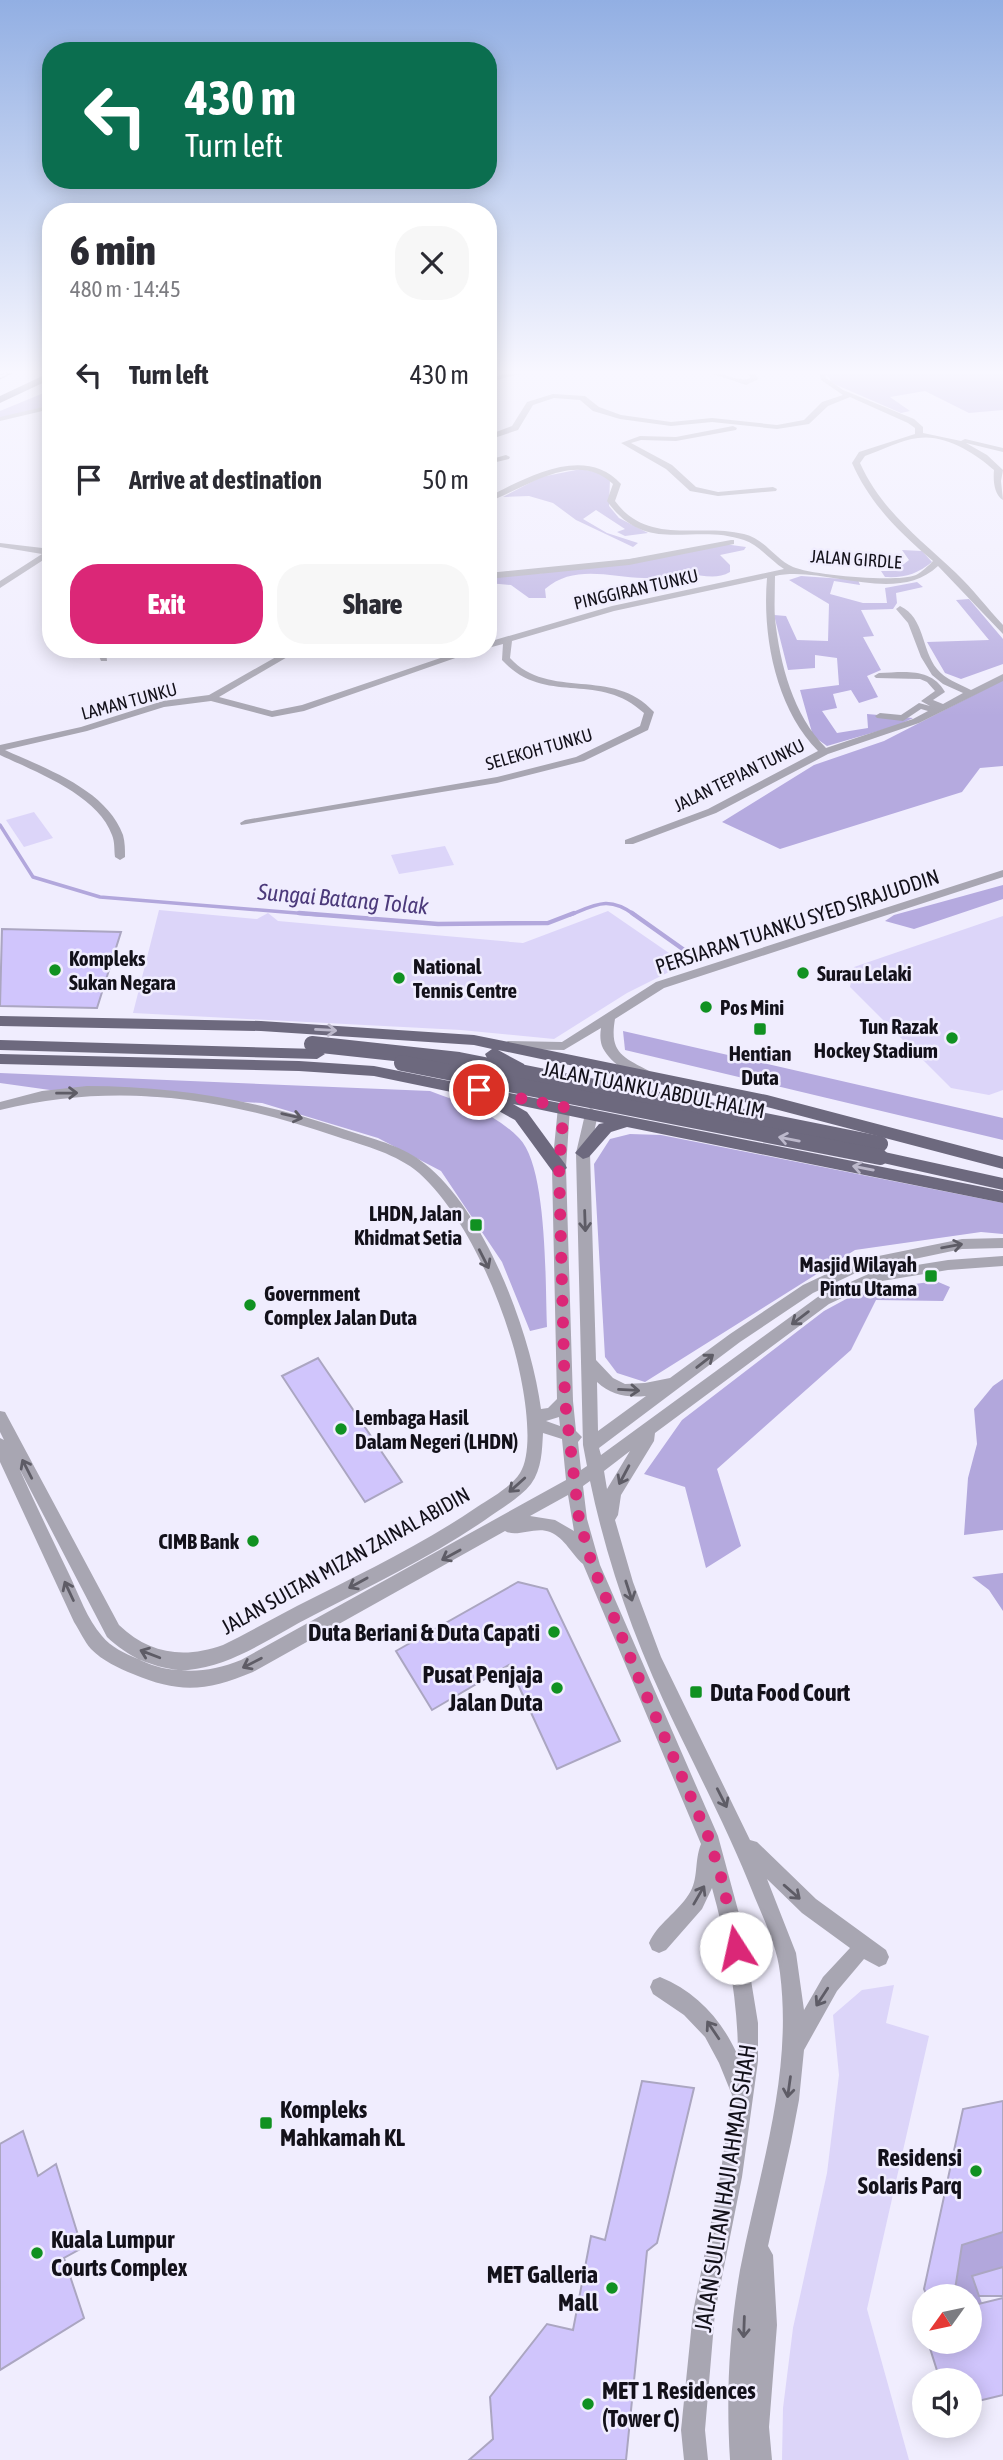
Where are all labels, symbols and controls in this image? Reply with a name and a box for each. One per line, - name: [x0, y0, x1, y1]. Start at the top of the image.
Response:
- text: 430 m: [185, 69, 296, 125]
- icon: left: [70, 70, 161, 161]
- text: Turn left: [185, 127, 283, 164]
- text: 6 min: [70, 226, 156, 274]
- button: close: [395, 226, 469, 300]
- text: 480 m · 14:45: [70, 276, 181, 302]
- icon: left: [70, 356, 108, 394]
- text: Turn left: [129, 360, 209, 390]
- text: 430 m: [410, 360, 469, 390]
- icon: arrive: [70, 461, 108, 499]
- text: Arrive at destination: [129, 465, 322, 495]
- text: 50 m: [422, 465, 469, 495]
- street label: JALAN GIRDLE: [810, 545, 903, 573]
- button: Exit: [70, 564, 263, 644]
- button: Share: [277, 564, 469, 644]
- street label: PINGGIRAN TUNKU: [572, 564, 700, 614]
- street label: LAMAN TUNKU: [79, 678, 179, 724]
- street label: SELEKOH TUNKU: [483, 724, 595, 774]
- street label: JALAN TEPIAN TUNKU: [670, 734, 808, 816]
- street label: PERSIARAN TUANKU SYED SIRAJUDDIN: [652, 864, 942, 978]
- water label: Sungai Batang Tolak: [256, 878, 430, 919]
- place label: Kompleks Sukan Negara: [69, 946, 176, 994]
- place label: National Tennis Centre: [413, 954, 517, 1002]
- place label: Surau Lelaki: [817, 961, 911, 985]
- marker: Kompleks Sukan Negara: [47, 962, 63, 978]
- marker: Surau Lelaki: [795, 965, 811, 981]
- marker: National Tennis Centre: [391, 970, 407, 986]
- place label: Pos Mini: [720, 995, 784, 1019]
- marker: Pos Mini: [698, 999, 714, 1015]
- place label: Tun Razak Hockey Stadium: [814, 1014, 939, 1062]
- marker: Hentian Duta: [752, 1021, 768, 1037]
- one-way arrow: [314, 1023, 337, 1036]
- marker: Tun Razak Hockey Stadium: [944, 1030, 960, 1046]
- place label: Hentian Duta: [729, 1041, 791, 1089]
- street label: JALAN TUANKU ABDUL HALIM: [541, 1056, 767, 1122]
- pin: [449, 1060, 509, 1120]
- icon: arrive: [460, 1071, 498, 1109]
- one-way arrow: [55, 1087, 78, 1100]
- one-way arrow: [280, 1110, 303, 1123]
- one-way arrow: [778, 1132, 801, 1146]
- one-way arrow: [852, 1161, 875, 1175]
- place label: LHDN, Jalan Khidmat Setia: [354, 1201, 462, 1249]
- one-way arrow: [579, 1209, 592, 1232]
- marker: LHDN, Jalan Khidmat Setia: [468, 1217, 484, 1233]
- one-way arrow: [940, 1239, 962, 1252]
- one-way arrow: [478, 1249, 492, 1269]
- place label: Masjid Wilayah Pintu Utama: [799, 1252, 917, 1300]
- marker: Masjid Wilayah Pintu Utama: [923, 1268, 939, 1284]
- place label: Government Complex Jalan Duta: [264, 1281, 417, 1329]
- marker: Government Complex Jalan Duta: [242, 1297, 258, 1313]
- one-way arrow: [791, 1311, 810, 1325]
- one-way arrow: [696, 1354, 714, 1369]
- one-way arrow: [617, 1383, 640, 1396]
- place label: Lembaga Hasil Dalam Negeri (LHDN): [355, 1405, 518, 1453]
- marker: Lembaga Hasil Dalam Negeri (LHDN): [333, 1421, 349, 1437]
- one-way arrow: [20, 1459, 33, 1480]
- one-way arrow: [616, 1464, 630, 1484]
- one-way arrow: [508, 1477, 526, 1493]
- street label: JALAN SULTAN MIZAN ZAINAL ABIDIN: [217, 1482, 473, 1638]
- place label: CIMB Bank: [158, 1529, 240, 1553]
- marker: CIMB Bank: [245, 1533, 261, 1549]
- one-way arrow: [442, 1548, 462, 1562]
- one-way arrow: [348, 1577, 369, 1590]
- one-way arrow: [624, 1579, 637, 1601]
- one-way arrow: [62, 1581, 75, 1602]
- place label: Duta Beriani & Duta Capati: [308, 1619, 540, 1646]
- marker: Duta Beriani & Duta Capati: [546, 1624, 562, 1640]
- one-way arrow: [139, 1647, 161, 1660]
- one-way arrow: [242, 1657, 263, 1671]
- place label: Pusat Penjaja Jalan Duta: [422, 1661, 543, 1716]
- place label: Duta Food Court: [710, 1679, 850, 1706]
- marker: Pusat Penjaja Jalan Duta: [549, 1680, 565, 1696]
- marker: Duta Food Court: [688, 1684, 704, 1700]
- one-way arrow: [716, 1787, 730, 1808]
- one-way arrow: [783, 1884, 801, 1900]
- one-way arrow: [692, 1886, 706, 1906]
- position arrow: [699, 1911, 773, 1985]
- one-way arrow: [814, 1987, 828, 2007]
- one-way arrow: [706, 2020, 720, 2040]
- street label: JALAN SULTAN HAJI AHMAD SHAH: [689, 2042, 761, 2334]
- one-way arrow: [782, 2075, 795, 2098]
- place label: Kompleks Mahkamah KL: [280, 2096, 406, 2151]
- marker: Kompleks Mahkamah KL: [258, 2115, 274, 2131]
- place label: Residensi Solaris Parq: [858, 2144, 962, 2199]
- marker: Residensi Solaris Parq: [968, 2163, 984, 2179]
- place label: Kuala Lumpur Courts Complex: [51, 2226, 188, 2281]
- marker: Kuala Lumpur Courts Complex: [29, 2245, 45, 2261]
- place label: MET Galleria Mall: [487, 2261, 599, 2316]
- marker: MET Galleria Mall: [604, 2280, 620, 2296]
- north arrow: [912, 2284, 982, 2354]
- map controls: [912, 2284, 982, 2438]
- one-way arrow: [737, 2316, 750, 2339]
- button: sound: [912, 2368, 982, 2438]
- place label: MET 1 Residences (Tower C): [602, 2377, 756, 2432]
- marker: MET 1 Residences (Tower C): [580, 2396, 596, 2412]

